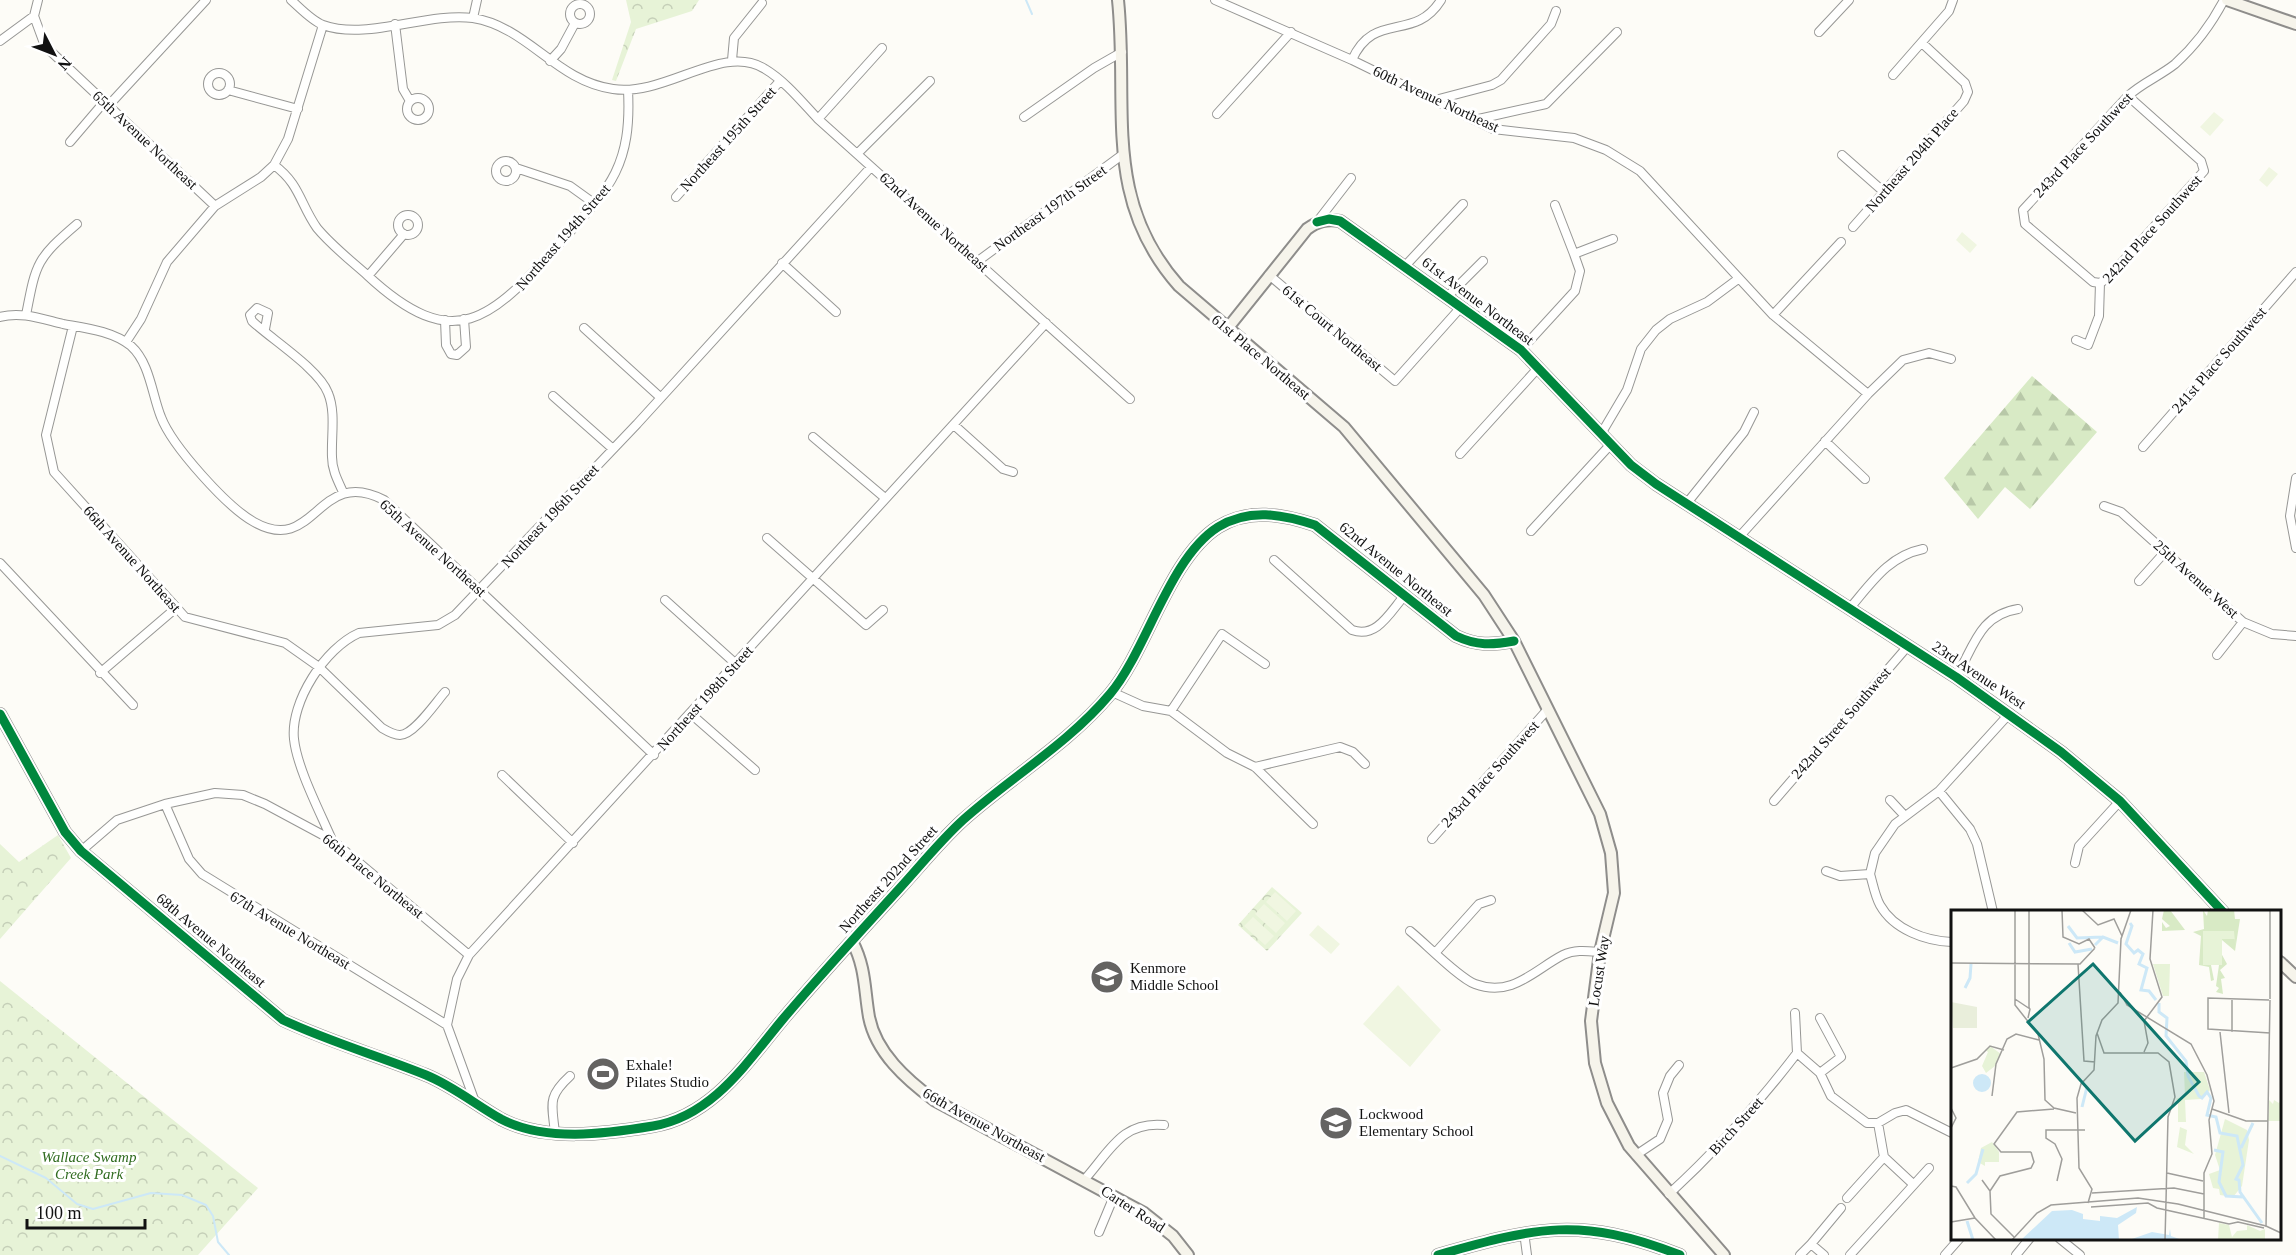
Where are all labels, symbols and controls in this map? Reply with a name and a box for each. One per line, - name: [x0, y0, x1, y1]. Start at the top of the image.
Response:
- north arrow: [24, 24, 84, 84]
- text: N: [54, 54, 75, 74]
- street label: 60th Avenue Northeast: [1370, 63, 1502, 136]
- street label: Northeast 195th Street: [677, 83, 780, 195]
- street label: 65th Avenue Northeast: [89, 87, 201, 193]
- street label: 243rd Place Southwest: [2030, 89, 2136, 201]
- street label: Northeast 204th Place: [1863, 105, 1962, 215]
- street label: Northeast 197th Street: [991, 161, 1110, 254]
- street label: 62nd Avenue Northeast: [876, 169, 992, 276]
- street label: 242nd Place Southwest: [2099, 171, 2205, 286]
- street label: Northeast 194th Street: [513, 180, 614, 293]
- street label: 61st Avenue Northeast: [1419, 254, 1538, 349]
- street label: 61st Court Northeast: [1279, 282, 1386, 375]
- street label: 241st Place Southwest: [2169, 303, 2270, 416]
- street label: 61st Place Northeast: [1209, 311, 1314, 403]
- street label: Northeast 196th Street: [498, 461, 602, 571]
- street label: 65th Avenue Northeast: [377, 496, 490, 600]
- street label: 66th Avenue Northeast: [80, 503, 184, 616]
- street label: 62nd Avenue Northeast: [1336, 519, 1456, 620]
- street label: 25th Avenue West: [2150, 537, 2242, 622]
- street label: 23rd Avenue West: [1929, 638, 2029, 713]
- street label: Northeast 198th Street: [654, 642, 757, 754]
- street label: 242nd Street Southwest: [1788, 663, 1894, 782]
- street label: 243rd Place Southwest: [1438, 717, 1542, 830]
- street label: Northeast 202nd Street: [836, 822, 941, 936]
- street label: 66th Place Northeast: [319, 830, 427, 922]
- street label: 67th Avenue Northeast: [227, 888, 354, 973]
- street label: 68th Avenue Northeast: [153, 890, 269, 991]
- inset map: [1951, 910, 2281, 1240]
- street label: Locust Way: [1586, 934, 1613, 1008]
- school or university icon: Kenmore Middle School: [1089, 959, 1125, 995]
- place label: Kenmore Middle School: [1130, 960, 1219, 993]
- sports icon: Exhale! Pilates Studio: [585, 1056, 621, 1092]
- place label: Exhale! Pilates Studio: [626, 1057, 709, 1090]
- street label: 66th Avenue Northeast: [920, 1085, 1049, 1166]
- street label: Birch Street: [1706, 1093, 1767, 1158]
- school or university icon: Lockwood Elementary School: [1318, 1105, 1354, 1141]
- place label: Lockwood Elementary School: [1359, 1106, 1474, 1139]
- park label: Wallace Swamp Creek Park: [42, 1149, 137, 1182]
- street label: Carter Road: [1098, 1182, 1168, 1236]
- scale bar: [27, 1192, 146, 1230]
- text: 100 m: [36, 1203, 82, 1223]

